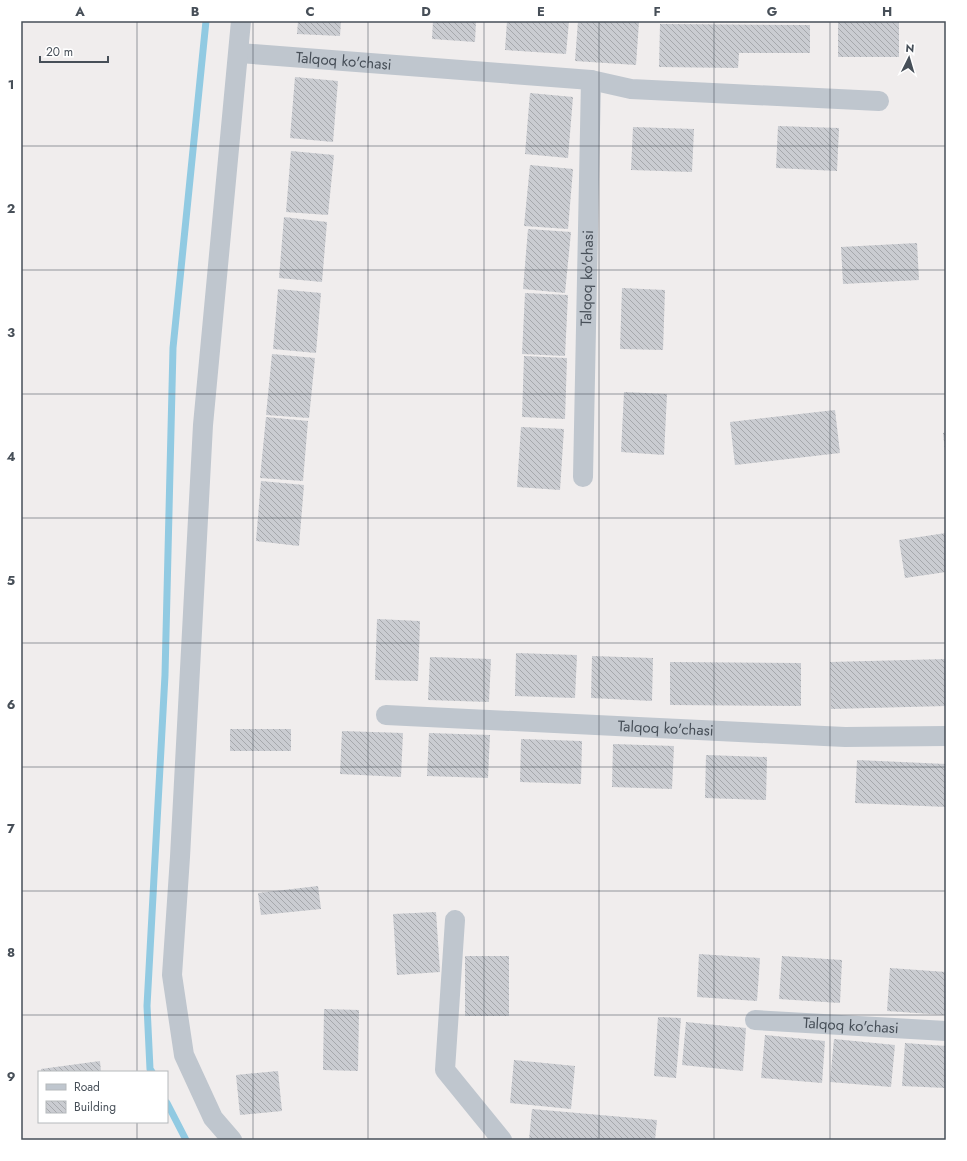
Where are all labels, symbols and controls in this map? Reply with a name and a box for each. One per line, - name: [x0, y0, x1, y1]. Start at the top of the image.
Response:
- text: A: [74, 2, 85, 21]
- text: B: [191, 2, 200, 21]
- text: C: [305, 2, 315, 21]
- text: D: [421, 2, 431, 21]
- text: E: [537, 2, 545, 21]
- text: F: [653, 2, 661, 21]
- text: G: [767, 2, 778, 21]
- text: H: [882, 2, 892, 21]
- scale bar: [40, 38, 108, 64]
- north arrow: [889, 38, 929, 78]
- text: N: [905, 40, 915, 56]
- text: 20 m: [46, 43, 73, 61]
- street label: Talqoq ko'chasi: [295, 46, 392, 76]
- text: 1: [8, 75, 14, 94]
- text: 2: [7, 199, 15, 218]
- street label: Talqoq ko'chasi: [575, 230, 599, 326]
- text: 3: [7, 323, 15, 342]
- text: 4: [6, 447, 16, 466]
- text: 5: [7, 571, 15, 590]
- text: 6: [7, 695, 16, 714]
- street label: Talqoq ko'chasi: [617, 715, 714, 742]
- text: 7: [7, 819, 15, 838]
- text: 8: [7, 943, 15, 962]
- street label: Talqoq ko'chasi: [802, 1012, 899, 1039]
- text: 9: [7, 1067, 16, 1086]
- legend: [38, 1071, 168, 1123]
- text: Road: [74, 1078, 100, 1096]
- text: Building: [74, 1098, 116, 1116]

